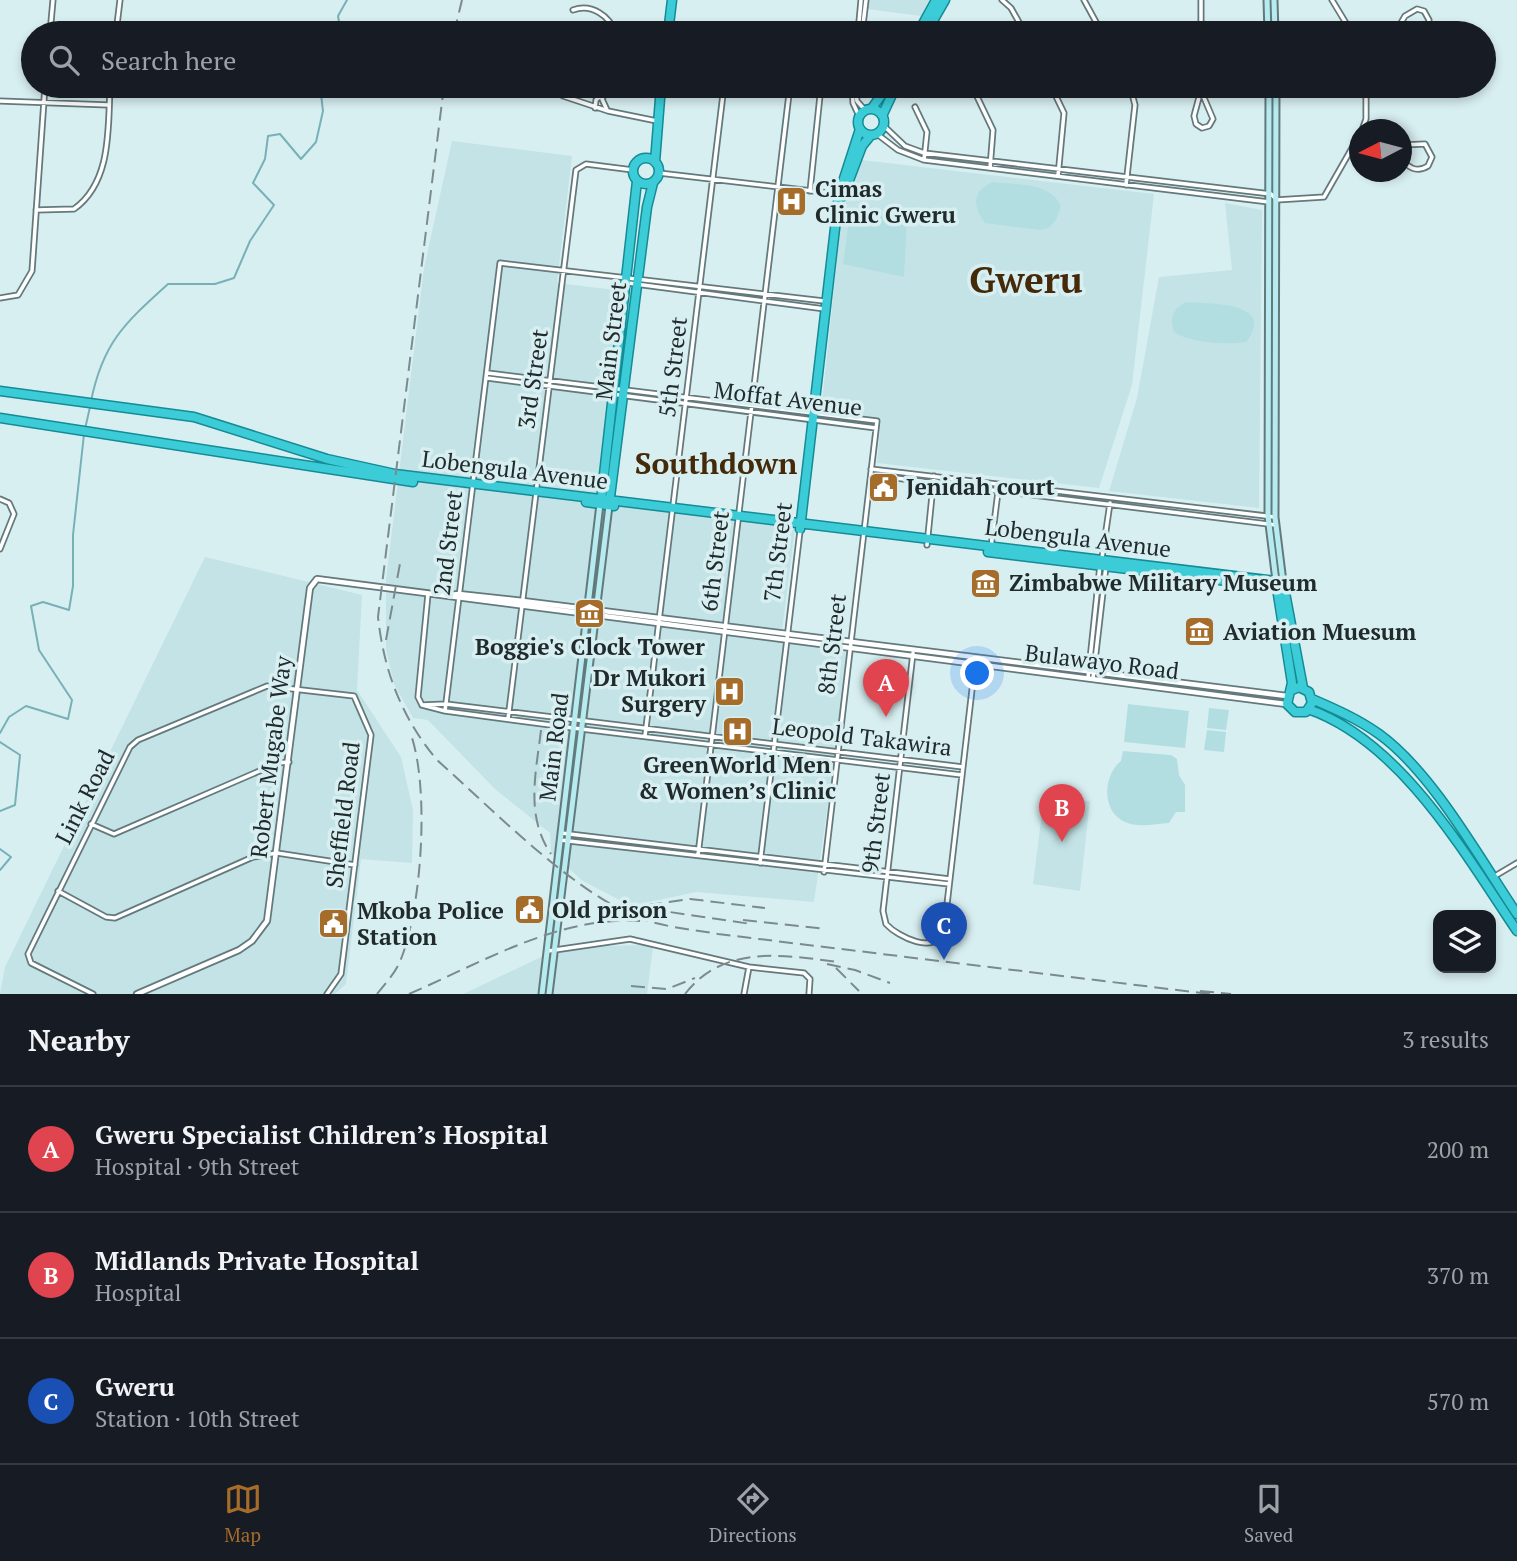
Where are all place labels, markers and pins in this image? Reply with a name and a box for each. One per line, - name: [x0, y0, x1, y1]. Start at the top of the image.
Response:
- place label: Cimas Clinic Gweru: [815, 173, 956, 230]
- hospital icon: Cimas Clinic Gweru: [775, 185, 809, 219]
- public building icon: Jenidah court: [866, 470, 900, 504]
- place label: Jenidah court: [906, 471, 1055, 502]
- museum icon: Zimbabwe Military Museum: [969, 566, 1003, 600]
- place label: Zimbabwe Military Museum: [1009, 567, 1317, 598]
- museum icon: Boggie's Clock Tower: [573, 596, 607, 630]
- museum icon: Aviation Muesum: [1183, 615, 1217, 649]
- place label: Aviation Muesum: [1223, 616, 1416, 647]
- place label: Boggie's Clock Tower: [475, 631, 705, 662]
- pin: A: [863, 659, 909, 717]
- place label: Dr Mukori Surgery: [593, 662, 707, 719]
- hospital icon: Dr Mukori Surgery: [712, 674, 746, 708]
- hospital icon: GreenWorld Men & Women’s Clinic: [720, 714, 754, 748]
- place label: GreenWorld Men & Women’s Clinic: [638, 749, 836, 806]
- pin: B: [1039, 784, 1085, 842]
- public building icon: Old prison: [512, 893, 546, 927]
- place label: Old prison: [552, 894, 668, 925]
- place label: Mkoba Police Station: [357, 895, 504, 952]
- pin: C: [921, 902, 967, 960]
- public building icon: Mkoba Police Station: [317, 907, 351, 941]

